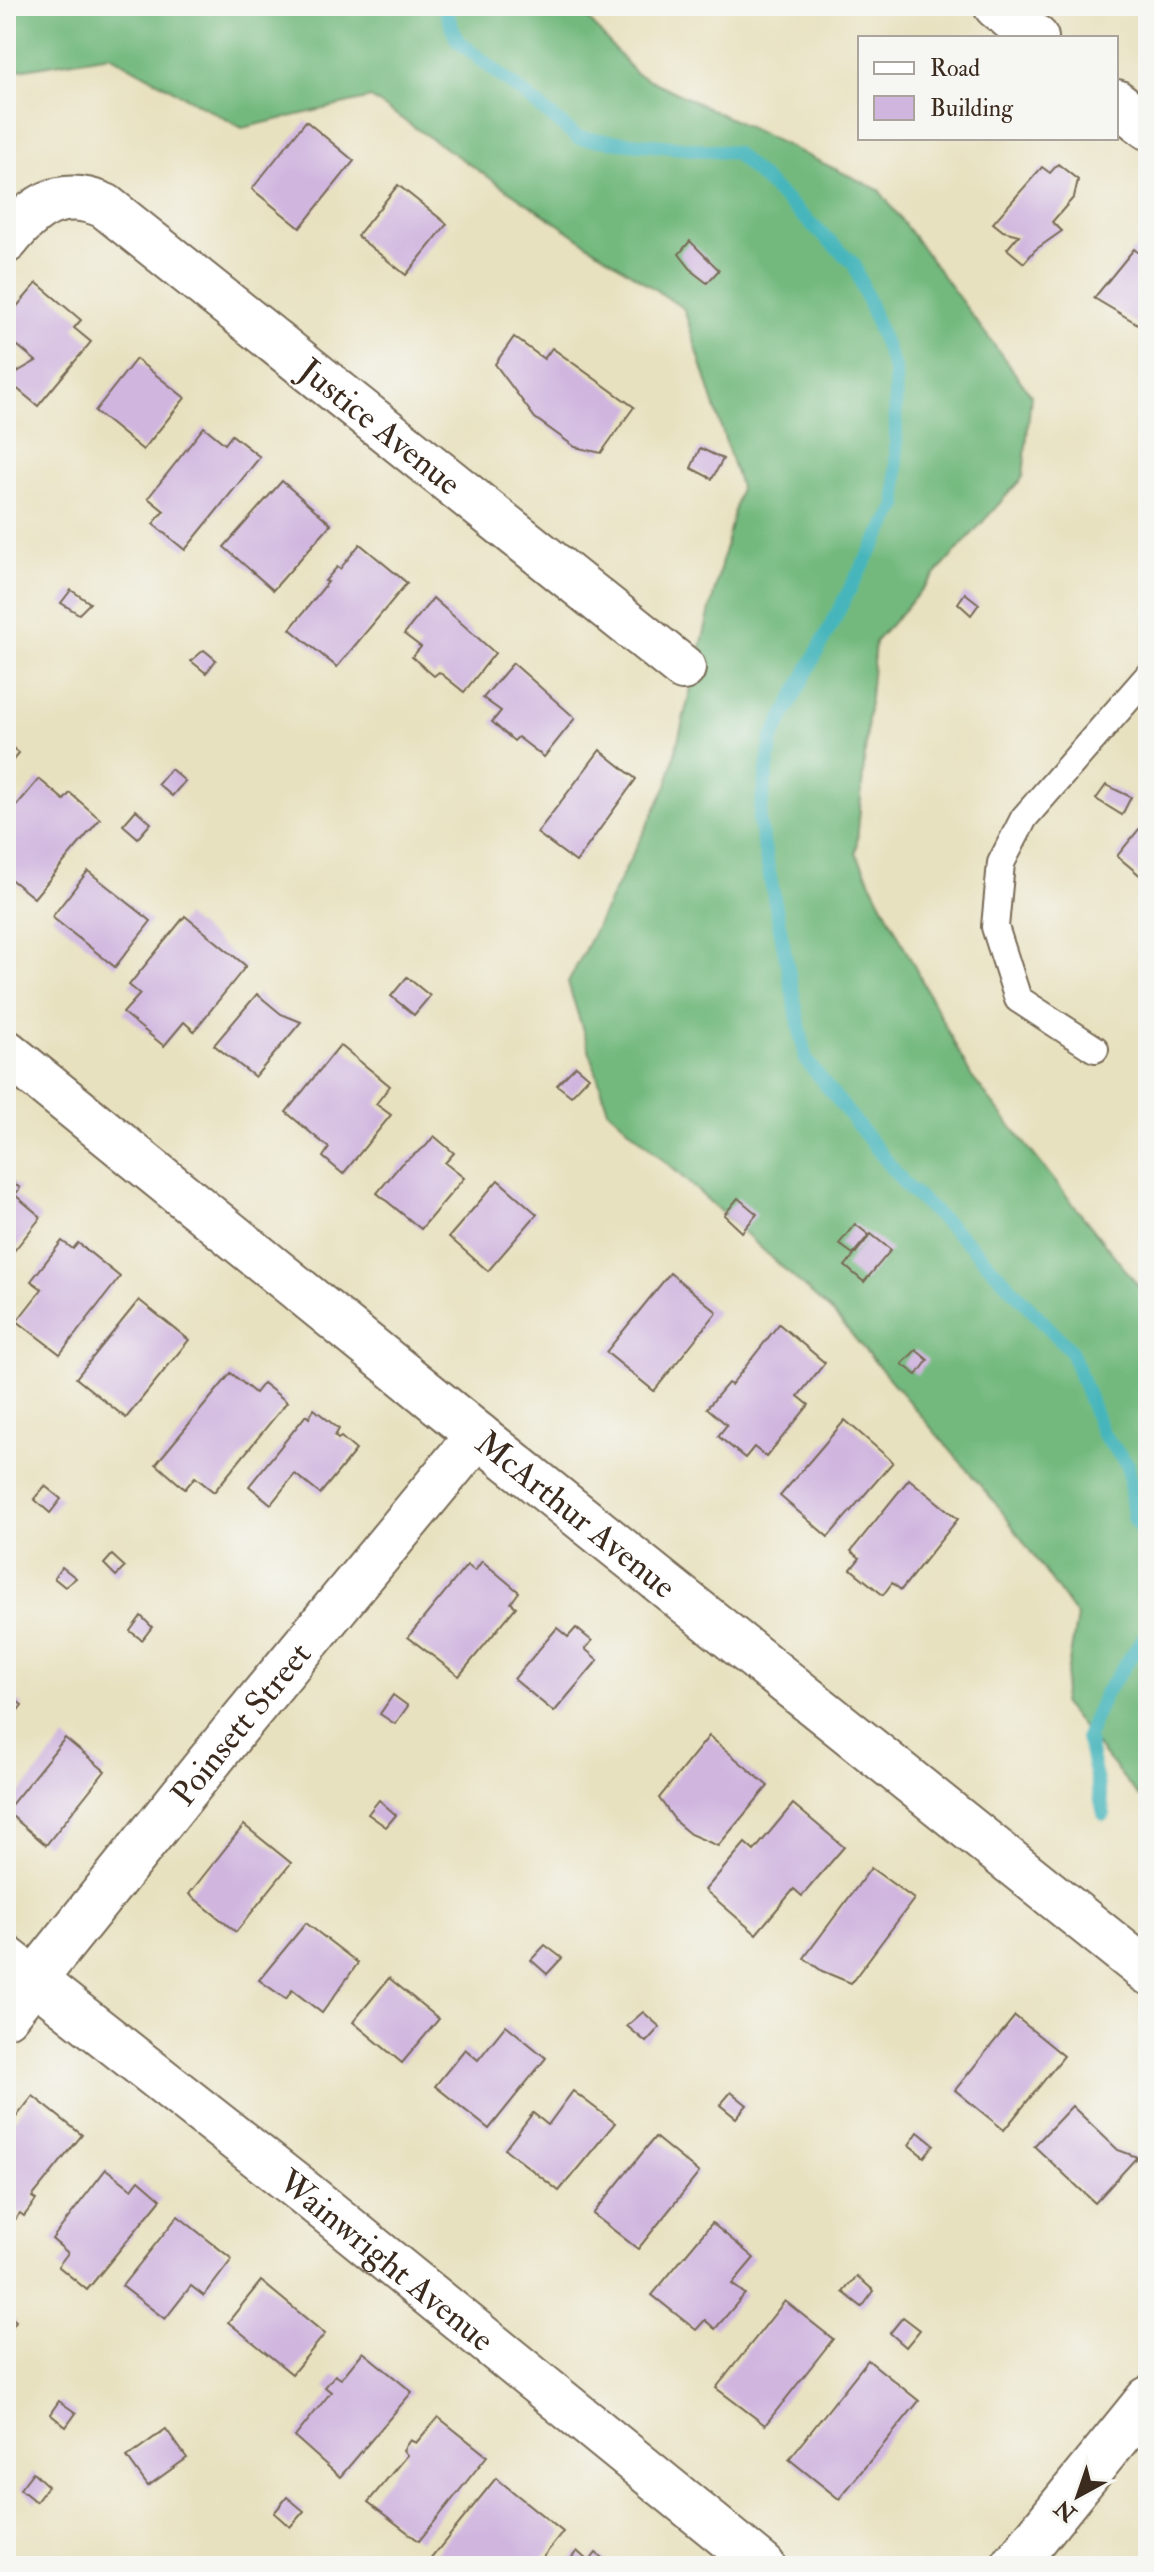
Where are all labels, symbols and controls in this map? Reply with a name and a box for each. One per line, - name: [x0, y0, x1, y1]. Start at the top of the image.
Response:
- legend: [858, 36, 1118, 140]
- text: Road: [930, 53, 980, 84]
- text: Building: [930, 93, 1014, 124]
- street label: Justice Avenue: [289, 349, 469, 505]
- street label: McArthur Avenue: [467, 1422, 684, 1608]
- street label: Poinsett Street: [162, 1634, 321, 1815]
- street label: Wainwright Avenue: [269, 2160, 502, 2361]
- north arrow: [1038, 2456, 1118, 2536]
- text: N: [1049, 2493, 1083, 2528]

